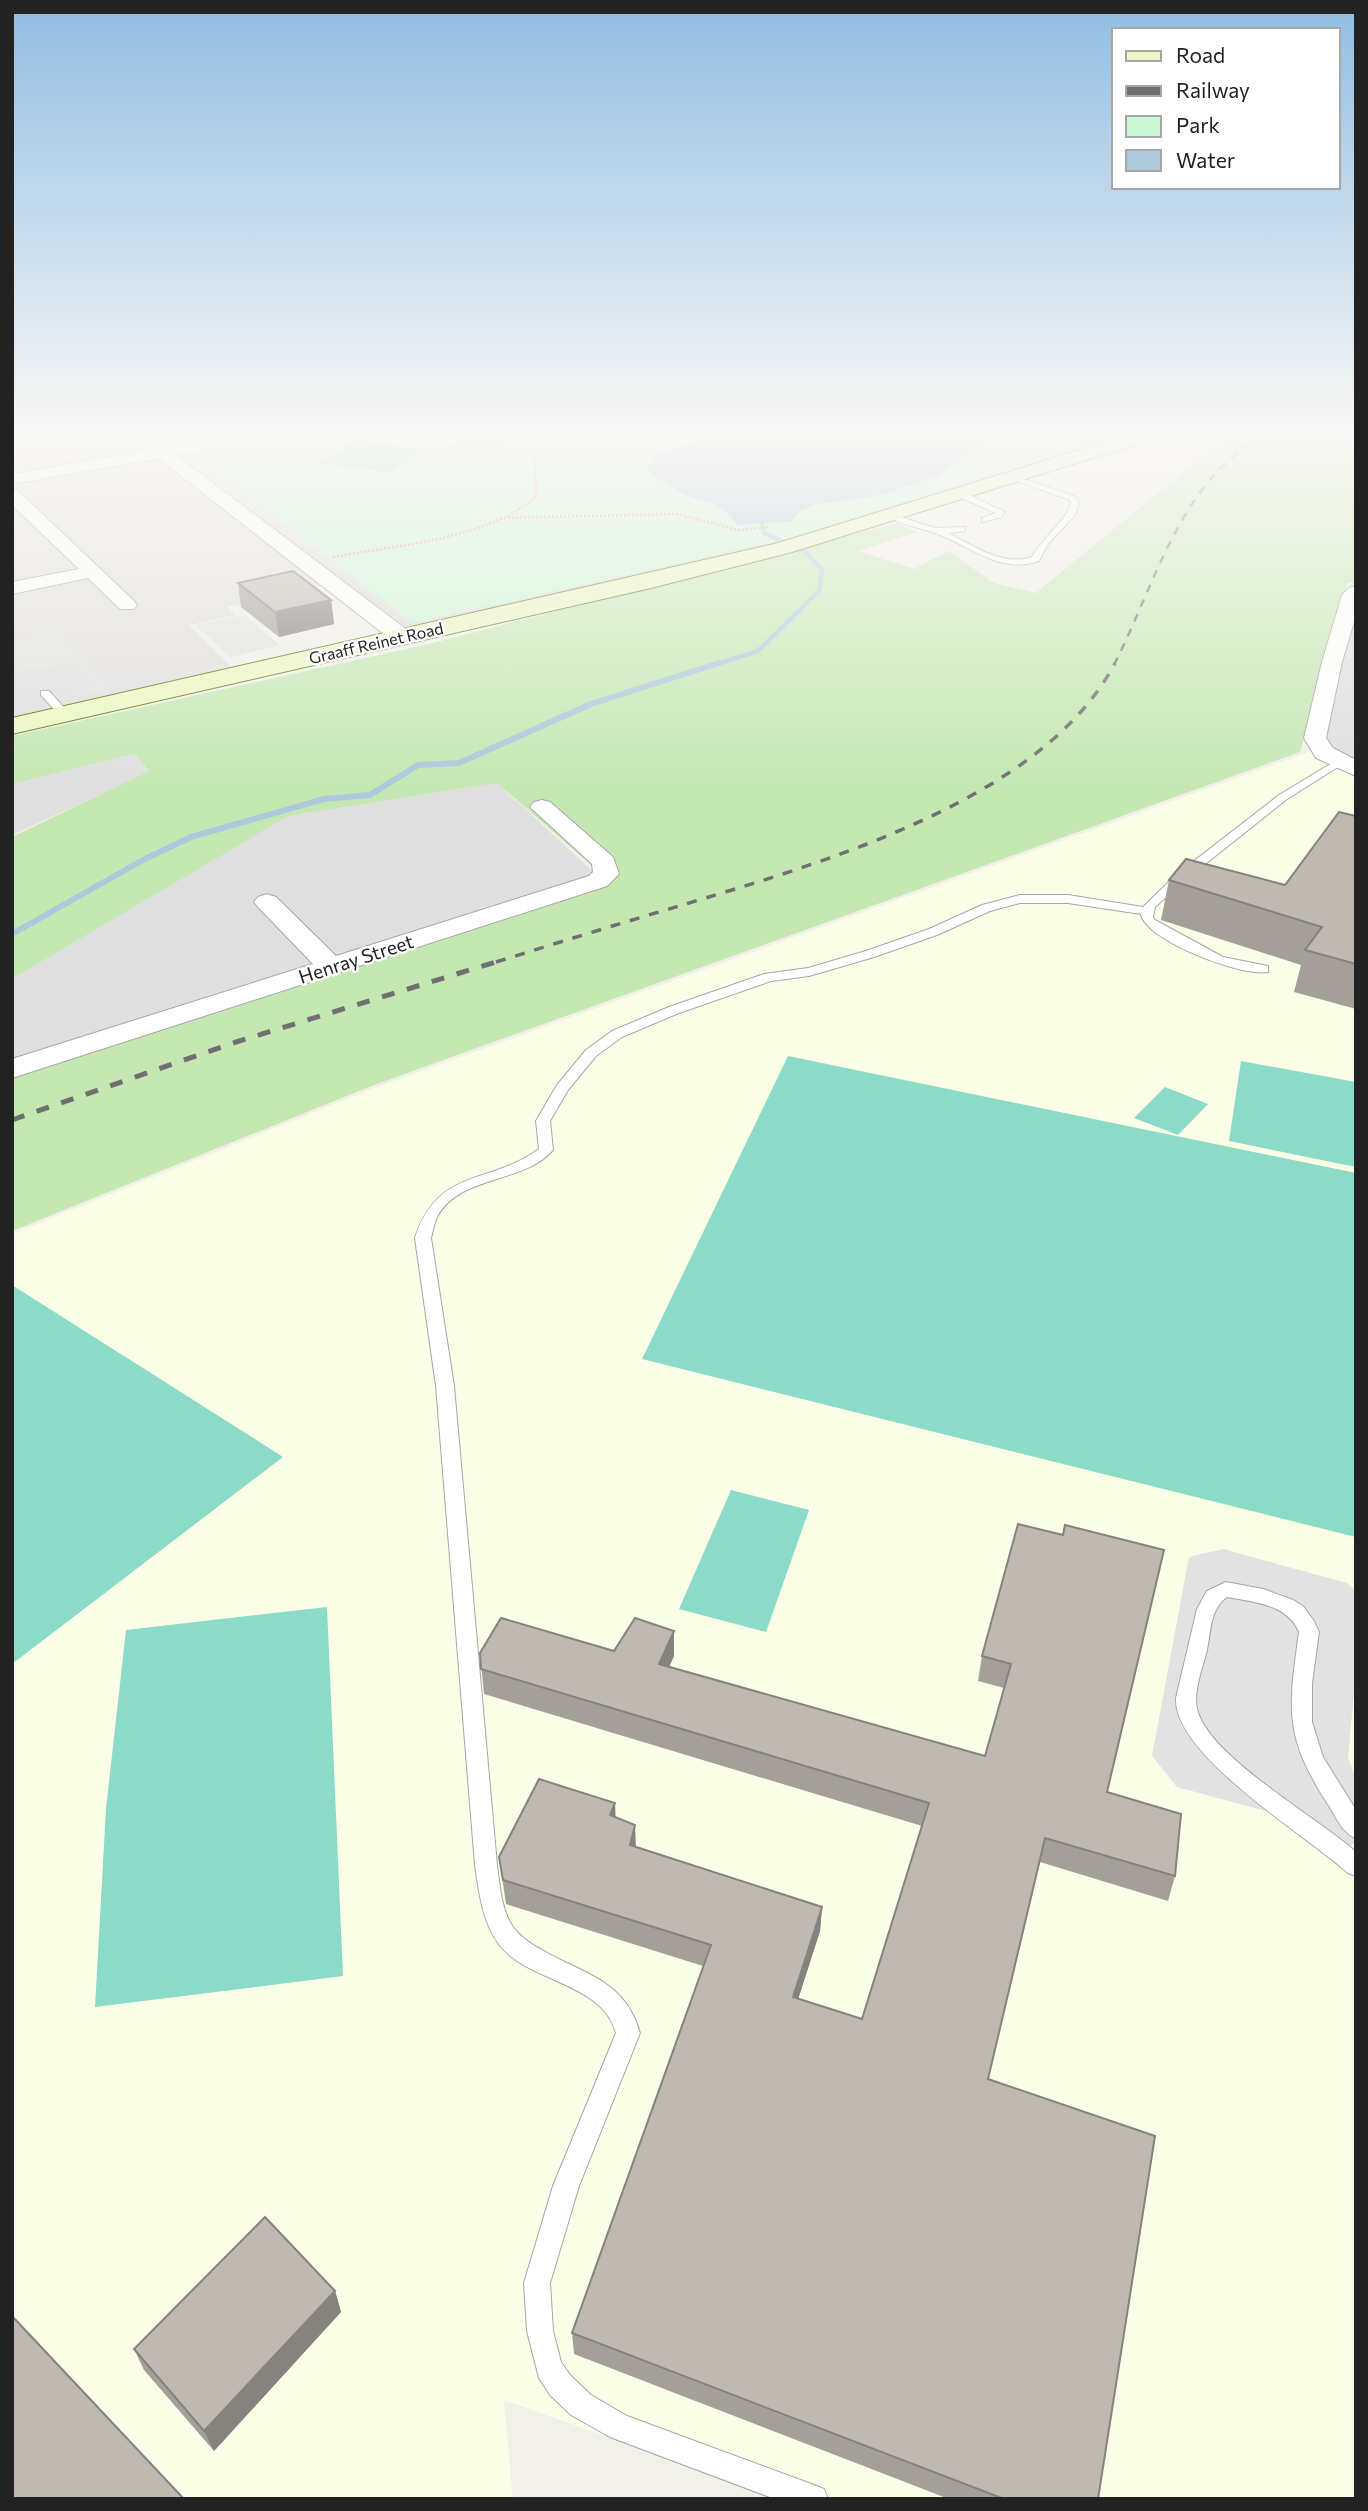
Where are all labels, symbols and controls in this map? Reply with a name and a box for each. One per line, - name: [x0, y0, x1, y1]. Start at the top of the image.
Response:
- legend: [1112, 28, 1340, 189]
- text: Road: [1176, 42, 1225, 67]
- text: Railway: [1176, 77, 1250, 102]
- text: Park: [1176, 112, 1220, 137]
- text: Water: [1176, 147, 1235, 172]
- street label: Graaff Reinet Road: [307, 618, 445, 667]
- street label: Henray Street: [295, 929, 416, 988]

